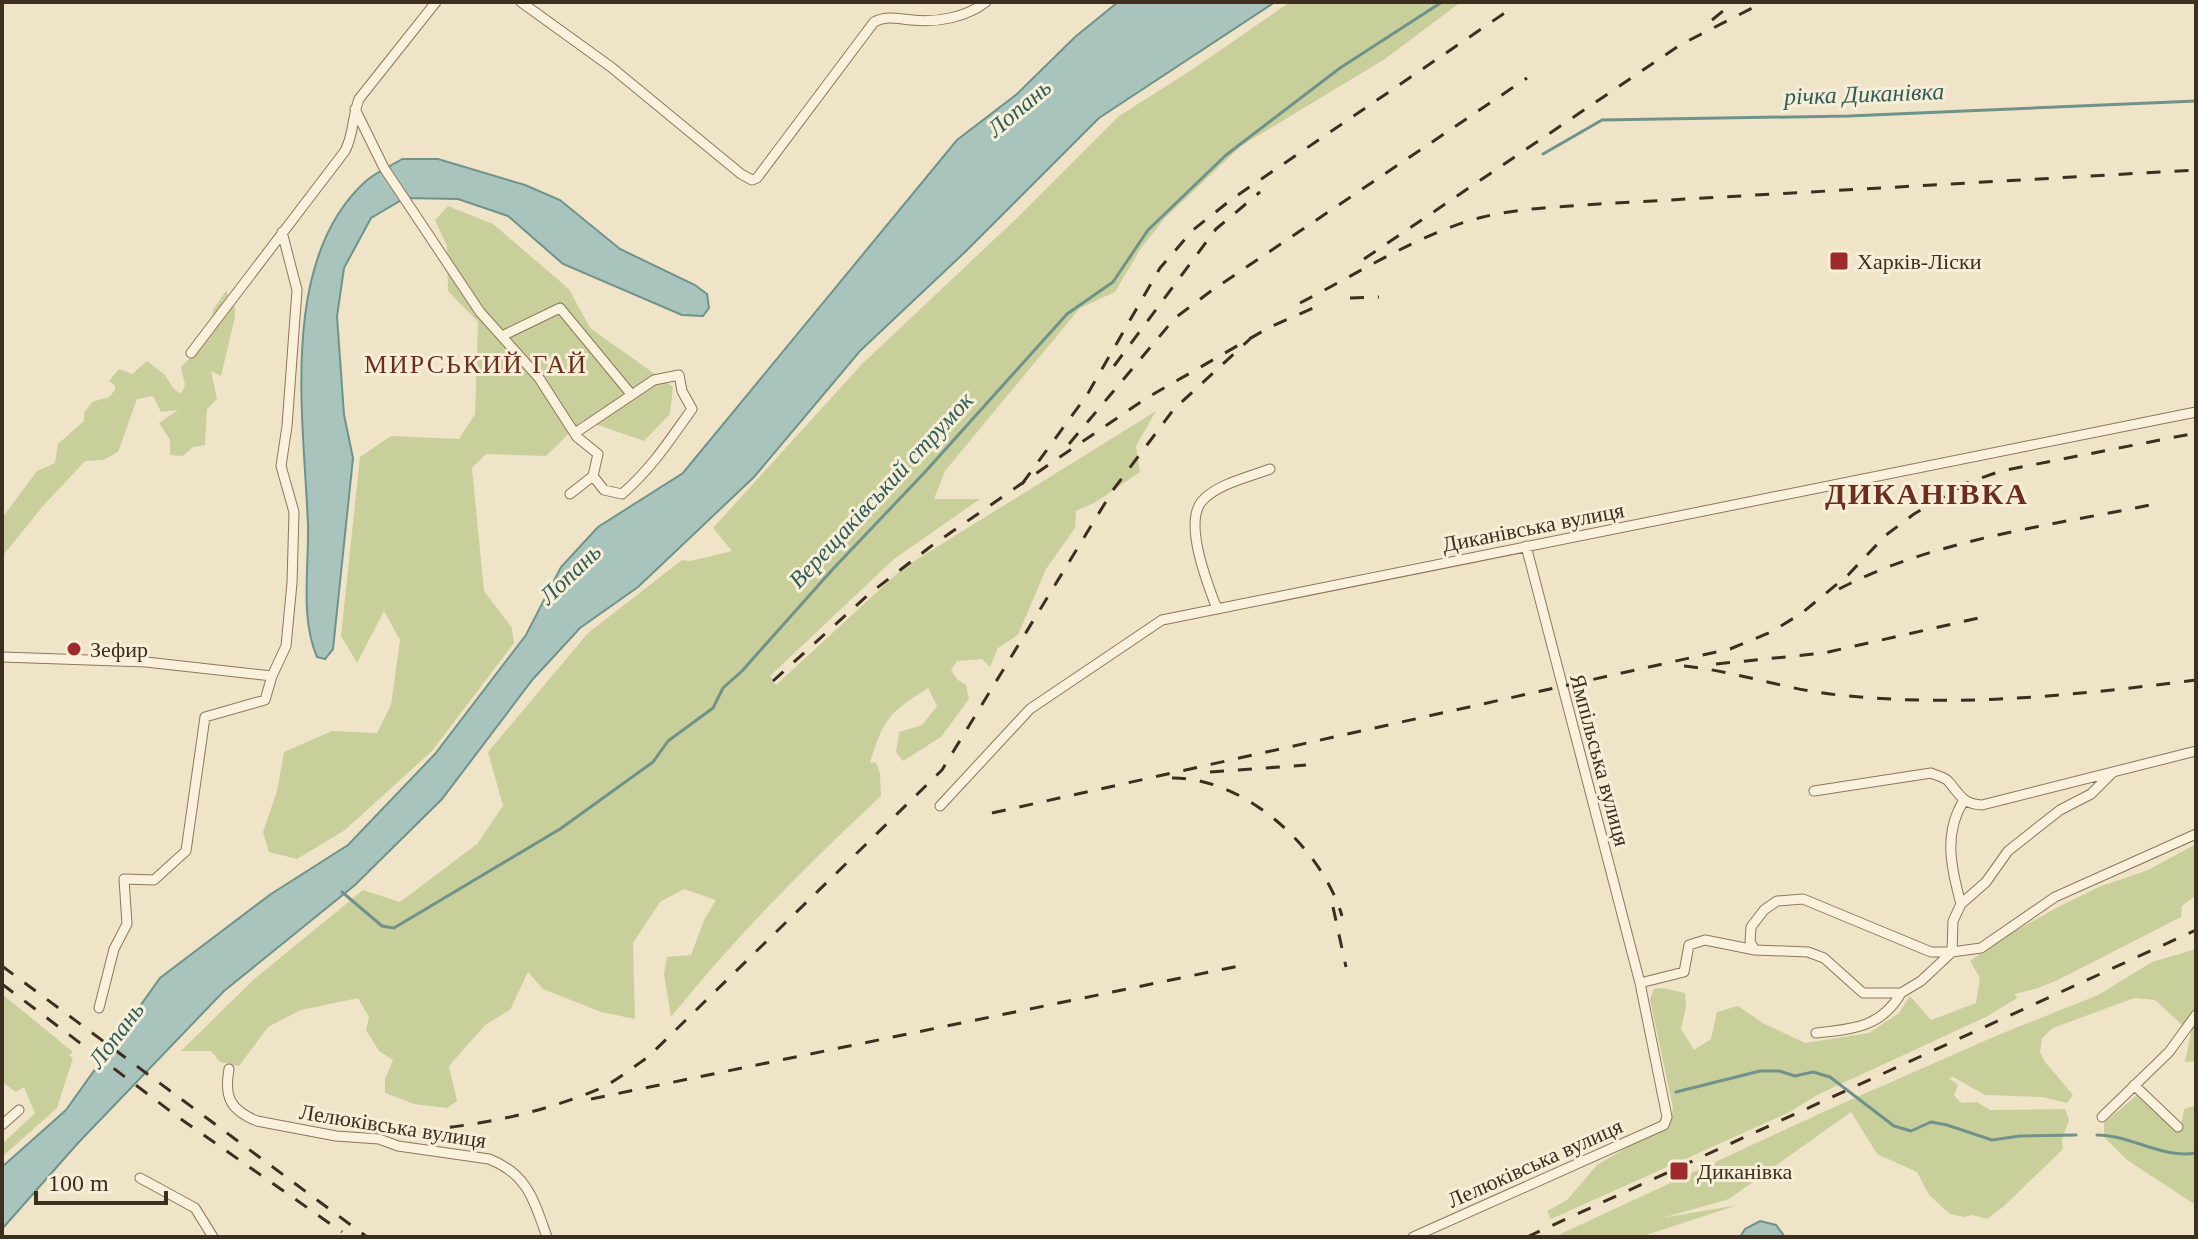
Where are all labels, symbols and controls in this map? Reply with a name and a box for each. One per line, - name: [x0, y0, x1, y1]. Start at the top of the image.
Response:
- water label: Лопань: [981, 74, 1056, 143]
- water label: річка Диканівка: [1781, 78, 1945, 110]
- place label: Харків-Ліски: [1857, 249, 1982, 274]
- marker: Харків-Ліски: [1828, 250, 1850, 272]
- district label: МИРСЬКИЙ ГАЙ: [364, 350, 588, 379]
- water label: Верещаківський струмок: [784, 386, 979, 593]
- district label: ДИКАНІВКА: [1825, 477, 2029, 510]
- street label: Диканівська вулиця: [1440, 497, 1626, 557]
- water label: Лопань: [533, 539, 606, 610]
- place label: Зефир: [90, 637, 148, 662]
- marker: Зефир: [65, 640, 83, 658]
- street label: Ямпільська вулиця: [1565, 671, 1635, 849]
- water label: Лопань: [82, 997, 149, 1074]
- street label: Лелюківська вулиця: [298, 1099, 488, 1153]
- street label: Лелюківська вулиця: [1444, 1113, 1626, 1213]
- scale bar: [36, 1155, 166, 1205]
- place label: Диканівка: [1697, 1159, 1793, 1184]
- marker: Диканівка: [1668, 1160, 1690, 1182]
- text: 100 m: [48, 1170, 109, 1196]

